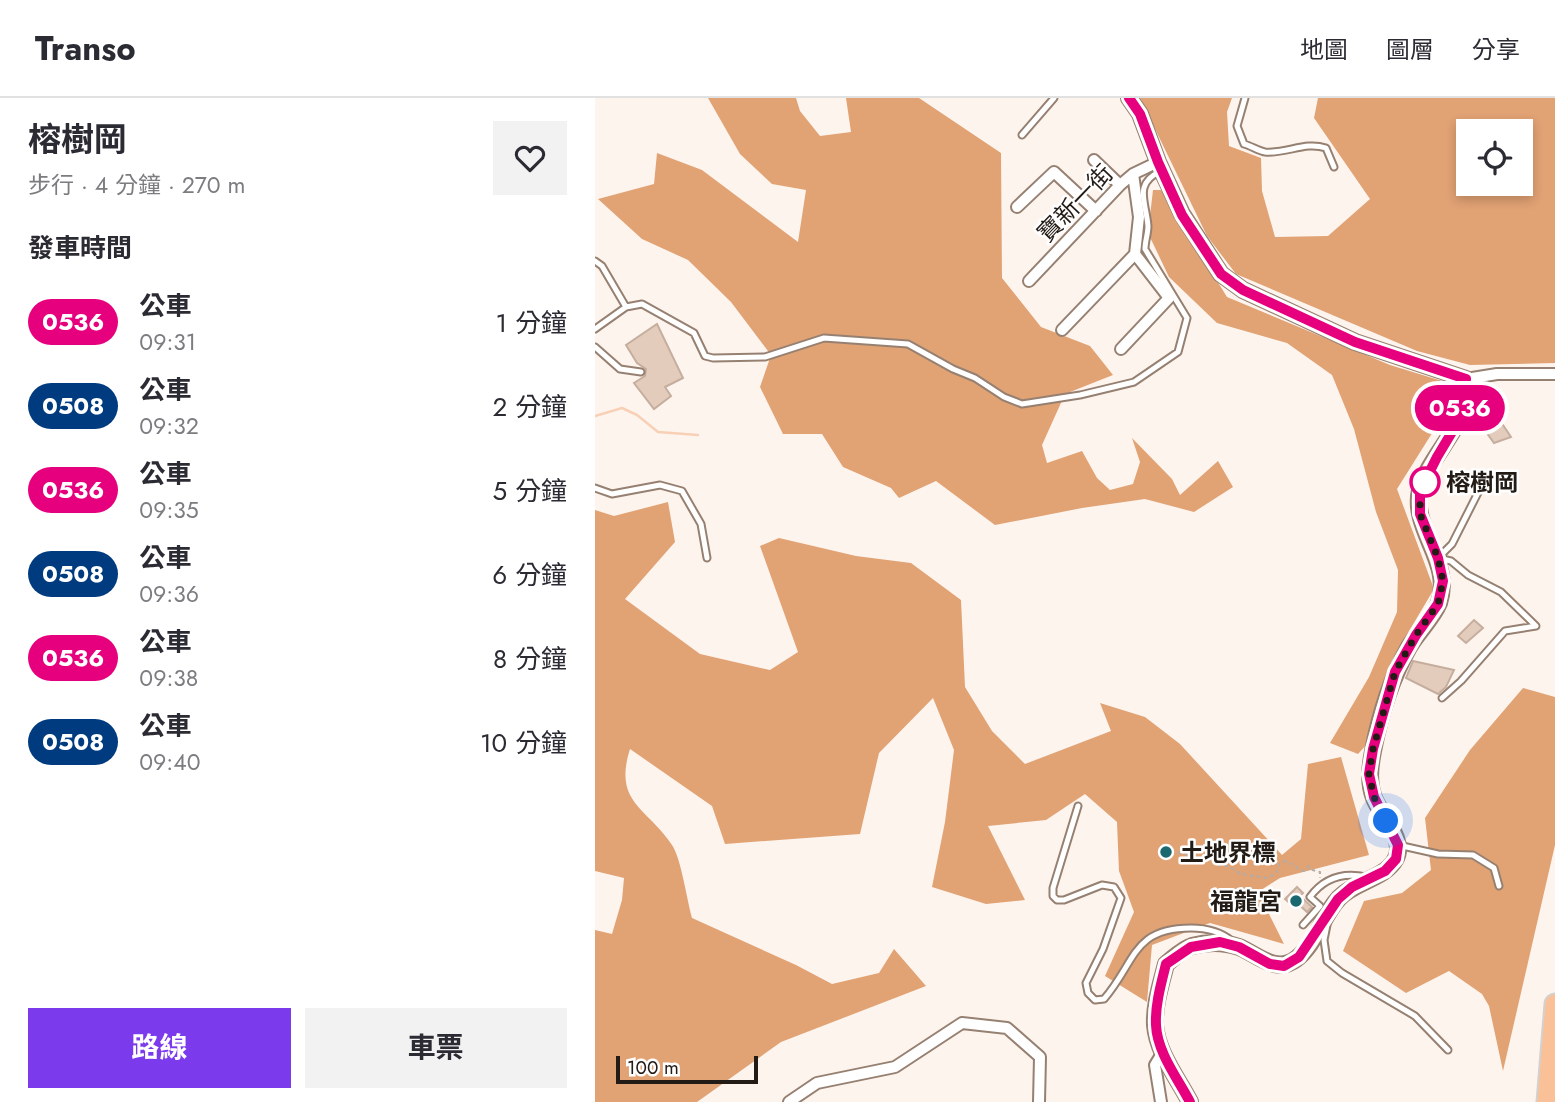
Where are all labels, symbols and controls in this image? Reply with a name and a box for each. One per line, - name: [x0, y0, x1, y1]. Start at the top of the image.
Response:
- text: Transo: [35, 25, 136, 72]
- text: 地圖: [1300, 32, 1348, 67]
- text: 圖層: [1386, 32, 1434, 67]
- text: 分享: [1472, 32, 1520, 67]
- text: 榕樹岡: [28, 116, 127, 163]
- map controls: [1456, 119, 1533, 196]
- button: locate: [1456, 119, 1533, 196]
- button: heart: [493, 121, 567, 195]
- street label: 寶新一街: [1029, 156, 1121, 250]
- text: 步行 · 4 分鐘 · 270 m: [28, 168, 246, 202]
- text: 發車時間: [28, 229, 132, 267]
- text: 公車: [139, 287, 191, 325]
- text: 0536: [42, 304, 104, 339]
- text: 1 分鐘: [495, 304, 567, 342]
- text: 09:31: [139, 325, 196, 359]
- text: 公車: [139, 371, 191, 409]
- line badge: 0536: [1411, 385, 1509, 431]
- text: 0508: [42, 388, 104, 423]
- text: 2 分鐘: [492, 388, 567, 426]
- text: 0536: [1429, 390, 1491, 425]
- text: 09:32: [139, 409, 199, 443]
- text: 公車: [139, 455, 191, 493]
- place label: 榕樹岡: [1446, 465, 1518, 500]
- marker: 榕樹岡: [1410, 467, 1440, 497]
- text: 0536: [42, 472, 104, 507]
- text: 5 分鐘: [493, 472, 567, 510]
- text: 09:35: [139, 493, 199, 527]
- text: 公車: [139, 539, 191, 577]
- text: 0508: [42, 556, 104, 591]
- text: 6 分鐘: [492, 556, 567, 594]
- text: 09:36: [139, 577, 199, 611]
- text: 公車: [139, 623, 191, 661]
- text: 0536: [42, 640, 104, 675]
- text: 8 分鐘: [493, 640, 567, 678]
- text: 09:38: [139, 661, 198, 695]
- text: 公車: [139, 707, 191, 745]
- text: 0508: [42, 724, 104, 759]
- text: 10 分鐘: [480, 724, 567, 762]
- text: 09:40: [139, 745, 200, 779]
- your location: [1368, 803, 1403, 838]
- place label: 土地界標: [1180, 835, 1276, 870]
- marker: 土地界標: [1158, 844, 1174, 860]
- place label: 福龍宮: [1210, 884, 1282, 919]
- marker: 福龍宮: [1288, 893, 1304, 909]
- button: 路線: [28, 1008, 291, 1088]
- button: 車票: [305, 1008, 567, 1088]
- scale bar: [616, 1053, 758, 1085]
- text: 100 m: [627, 1054, 679, 1081]

